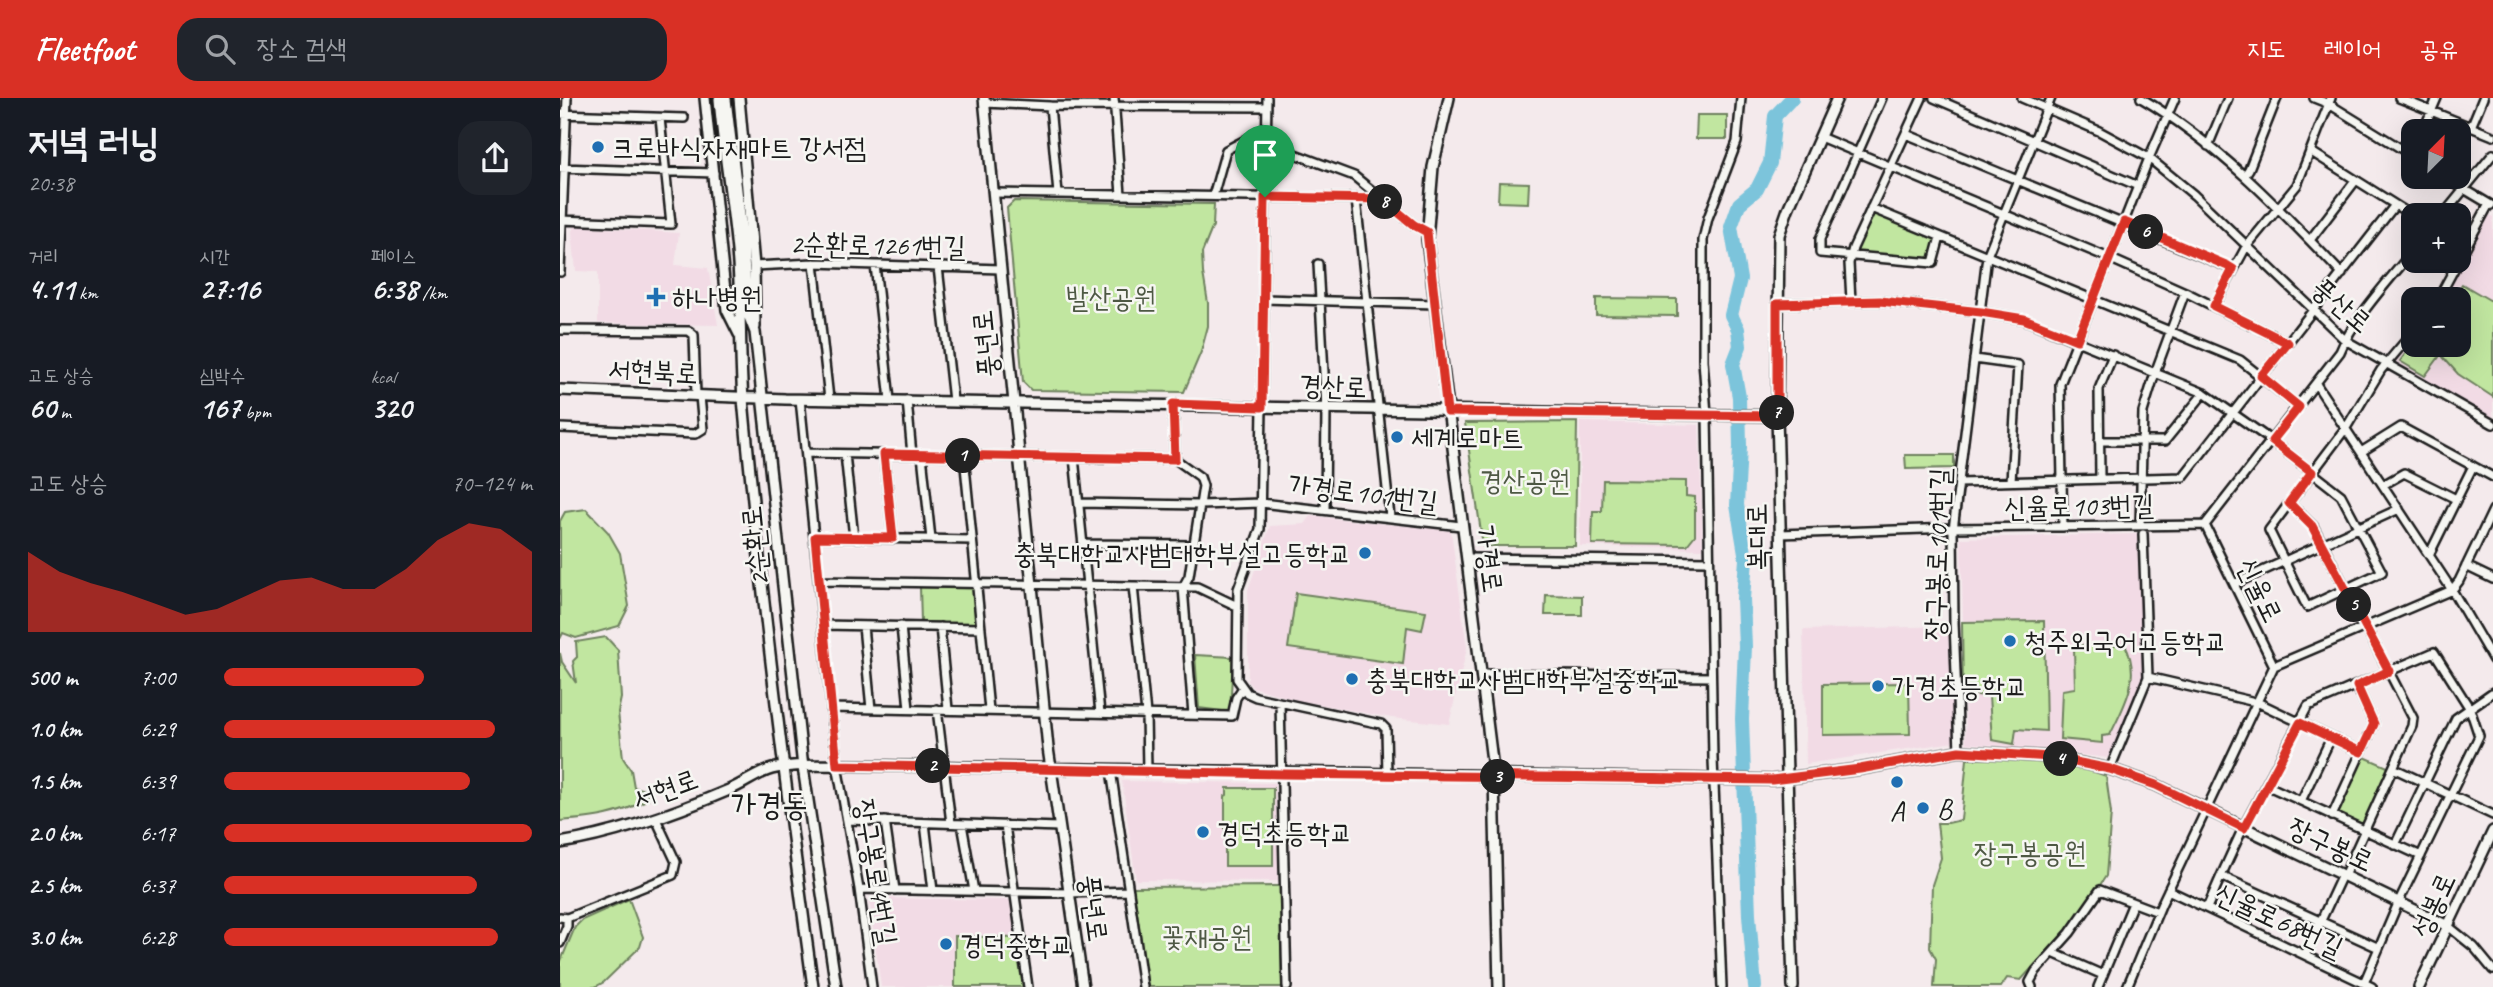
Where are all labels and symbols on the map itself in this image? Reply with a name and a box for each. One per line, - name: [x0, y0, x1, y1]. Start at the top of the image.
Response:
- north arrow: [2401, 119, 2471, 189]
- pin: [1235, 125, 1295, 197]
- place label: 크로바식자재마트 강서점: [612, 130, 867, 165]
- marker: 크로바식자재마트 강서점: [590, 139, 606, 155]
- pin: 8: [1368, 184, 1402, 220]
- pin: 6: [2128, 214, 2164, 250]
- street label: 2순환로1261번길: [790, 226, 966, 264]
- street label: 풍산로: [2305, 270, 2379, 340]
- place label: 하나병원: [672, 280, 762, 315]
- park label: 발산공원: [1066, 280, 1156, 315]
- marker: 하나병원: [646, 287, 666, 307]
- street label: 풍년로: [964, 309, 1006, 379]
- street label: 서현북로: [607, 351, 699, 391]
- street label: 경산로: [1299, 367, 1367, 405]
- pin: 7: [1760, 396, 1794, 430]
- place label: 세계로마트: [1411, 420, 1524, 455]
- marker: 세계로마트: [1389, 429, 1405, 445]
- pin: 1: [946, 438, 980, 474]
- park label: 경산공원: [1480, 463, 1570, 498]
- street label: 가경로101번길: [1286, 466, 1440, 520]
- street label: 장구봉로101번길: [1916, 467, 1958, 641]
- street label: 신율로103번길: [2003, 487, 2155, 525]
- street label: 복대로: [1739, 503, 1775, 571]
- street label: 2순환로: [733, 504, 777, 588]
- street label: 가경로: [1467, 523, 1511, 595]
- place label: 충북대학교사범대학부설고등학교: [1013, 536, 1351, 571]
- marker: 충북대학교사범대학부설고등학교: [1357, 545, 1373, 561]
- street label: 신율로: [2229, 552, 2291, 628]
- pin: 5: [2336, 588, 2372, 622]
- place label: 청주외국어고등학교: [2024, 624, 2227, 659]
- marker: 청주외국어고등학교: [2002, 633, 2018, 649]
- place label: 충북대학교사범대학부설중학교: [1366, 662, 1681, 697]
- place label: 가경초등학교: [1892, 669, 2027, 704]
- marker: 충북대학교사범대학부설중학교: [1344, 671, 1360, 687]
- marker: 가경초등학교: [1870, 678, 1886, 694]
- pin: 4: [2044, 742, 2078, 776]
- pin: 2: [916, 748, 950, 784]
- pin: 3: [1480, 760, 1516, 794]
- street label: 서현로: [627, 761, 703, 817]
- marker: A: [1889, 774, 1905, 790]
- district label: 가경동: [730, 784, 808, 825]
- place label: B: [1937, 791, 1954, 826]
- place label: A: [1890, 793, 1906, 828]
- street label: 장구봉로4번길: [847, 796, 905, 948]
- marker: B: [1915, 800, 1931, 816]
- street label: 장구봉로: [2283, 809, 2379, 879]
- place label: 경덕초등학교: [1217, 815, 1352, 850]
- marker: 경덕초등학교: [1195, 824, 1211, 840]
- park label: 장구봉공원: [1974, 835, 2086, 870]
- street label: 성봉로: [2403, 867, 2463, 943]
- street label: 풍년로: [1072, 872, 1116, 944]
- street label: 신율로68번길: [2209, 875, 2349, 965]
- park label: 꽃재공원: [1162, 919, 1252, 954]
- place label: 경덕중학교: [960, 927, 1073, 962]
- marker: 경덕중학교: [938, 936, 954, 952]

